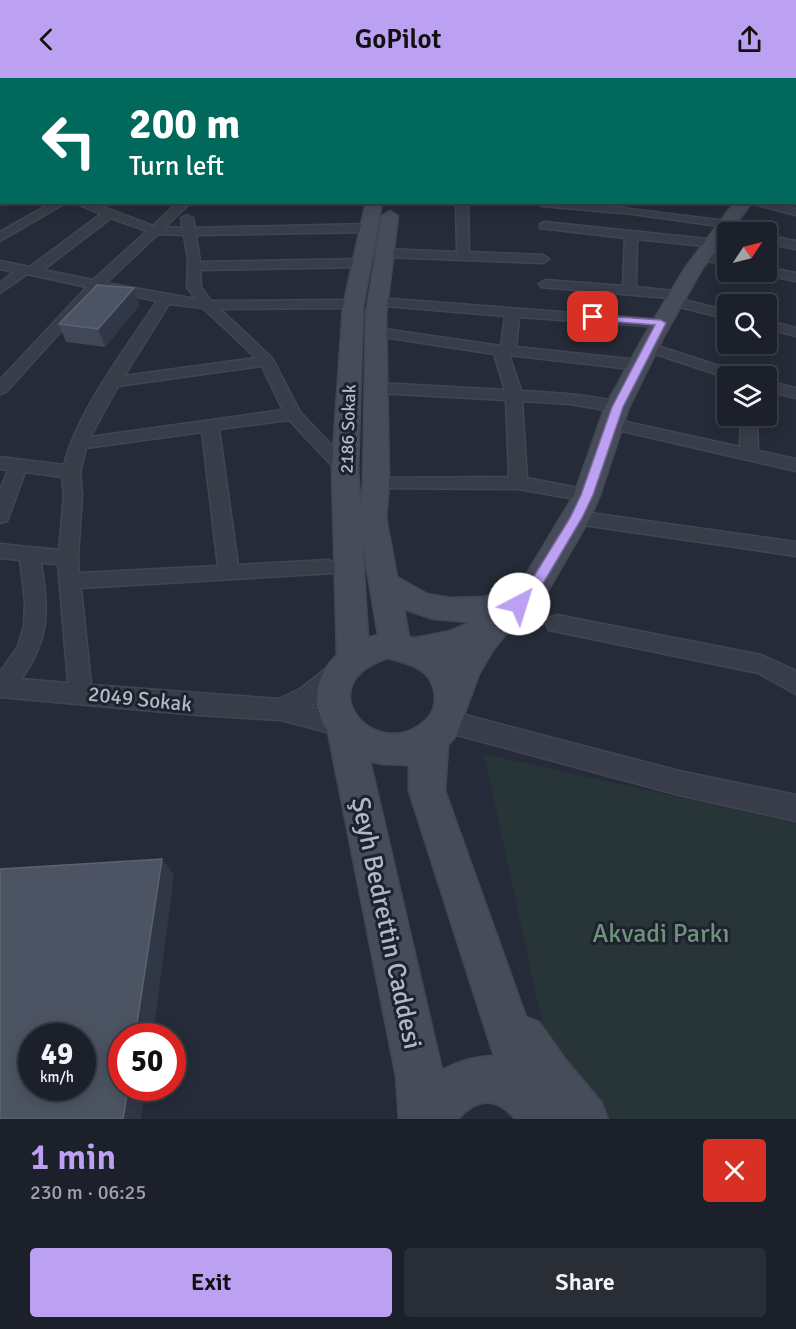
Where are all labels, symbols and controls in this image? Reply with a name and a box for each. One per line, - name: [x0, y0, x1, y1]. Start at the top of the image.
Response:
- icon: back: [30, 23, 63, 56]
- text: GoPilot: [355, 23, 441, 56]
- icon: share: [733, 23, 766, 56]
- text: 200 m: [129, 99, 240, 150]
- icon: left: [30, 102, 108, 180]
- text: Turn left: [129, 150, 224, 183]
- north arrow: [717, 222, 777, 282]
- map controls: [717, 222, 777, 426]
- pin: [567, 291, 618, 342]
- button: search: [717, 294, 777, 354]
- icon: arrive: [576, 300, 609, 333]
- button: layers: [717, 366, 777, 426]
- street label: 2186 Sokak: [335, 384, 361, 474]
- position arrow: [487, 572, 551, 636]
- street label: 2049 Sokak: [87, 681, 194, 717]
- street label: Şeyh Bedrettin Caddesi: [344, 794, 428, 1052]
- park label: Akvadi Parkı: [592, 918, 730, 950]
- speed limit sign: 50: [108, 1023, 186, 1101]
- text: 49: [41, 1036, 73, 1073]
- text: km/h: [40, 1068, 74, 1086]
- text: 1 min: [30, 1135, 116, 1180]
- button: close: [703, 1139, 766, 1202]
- text: 230 m · 06:25: [30, 1180, 146, 1205]
- button: Exit: [30, 1248, 392, 1317]
- button: Share: [404, 1248, 766, 1317]

